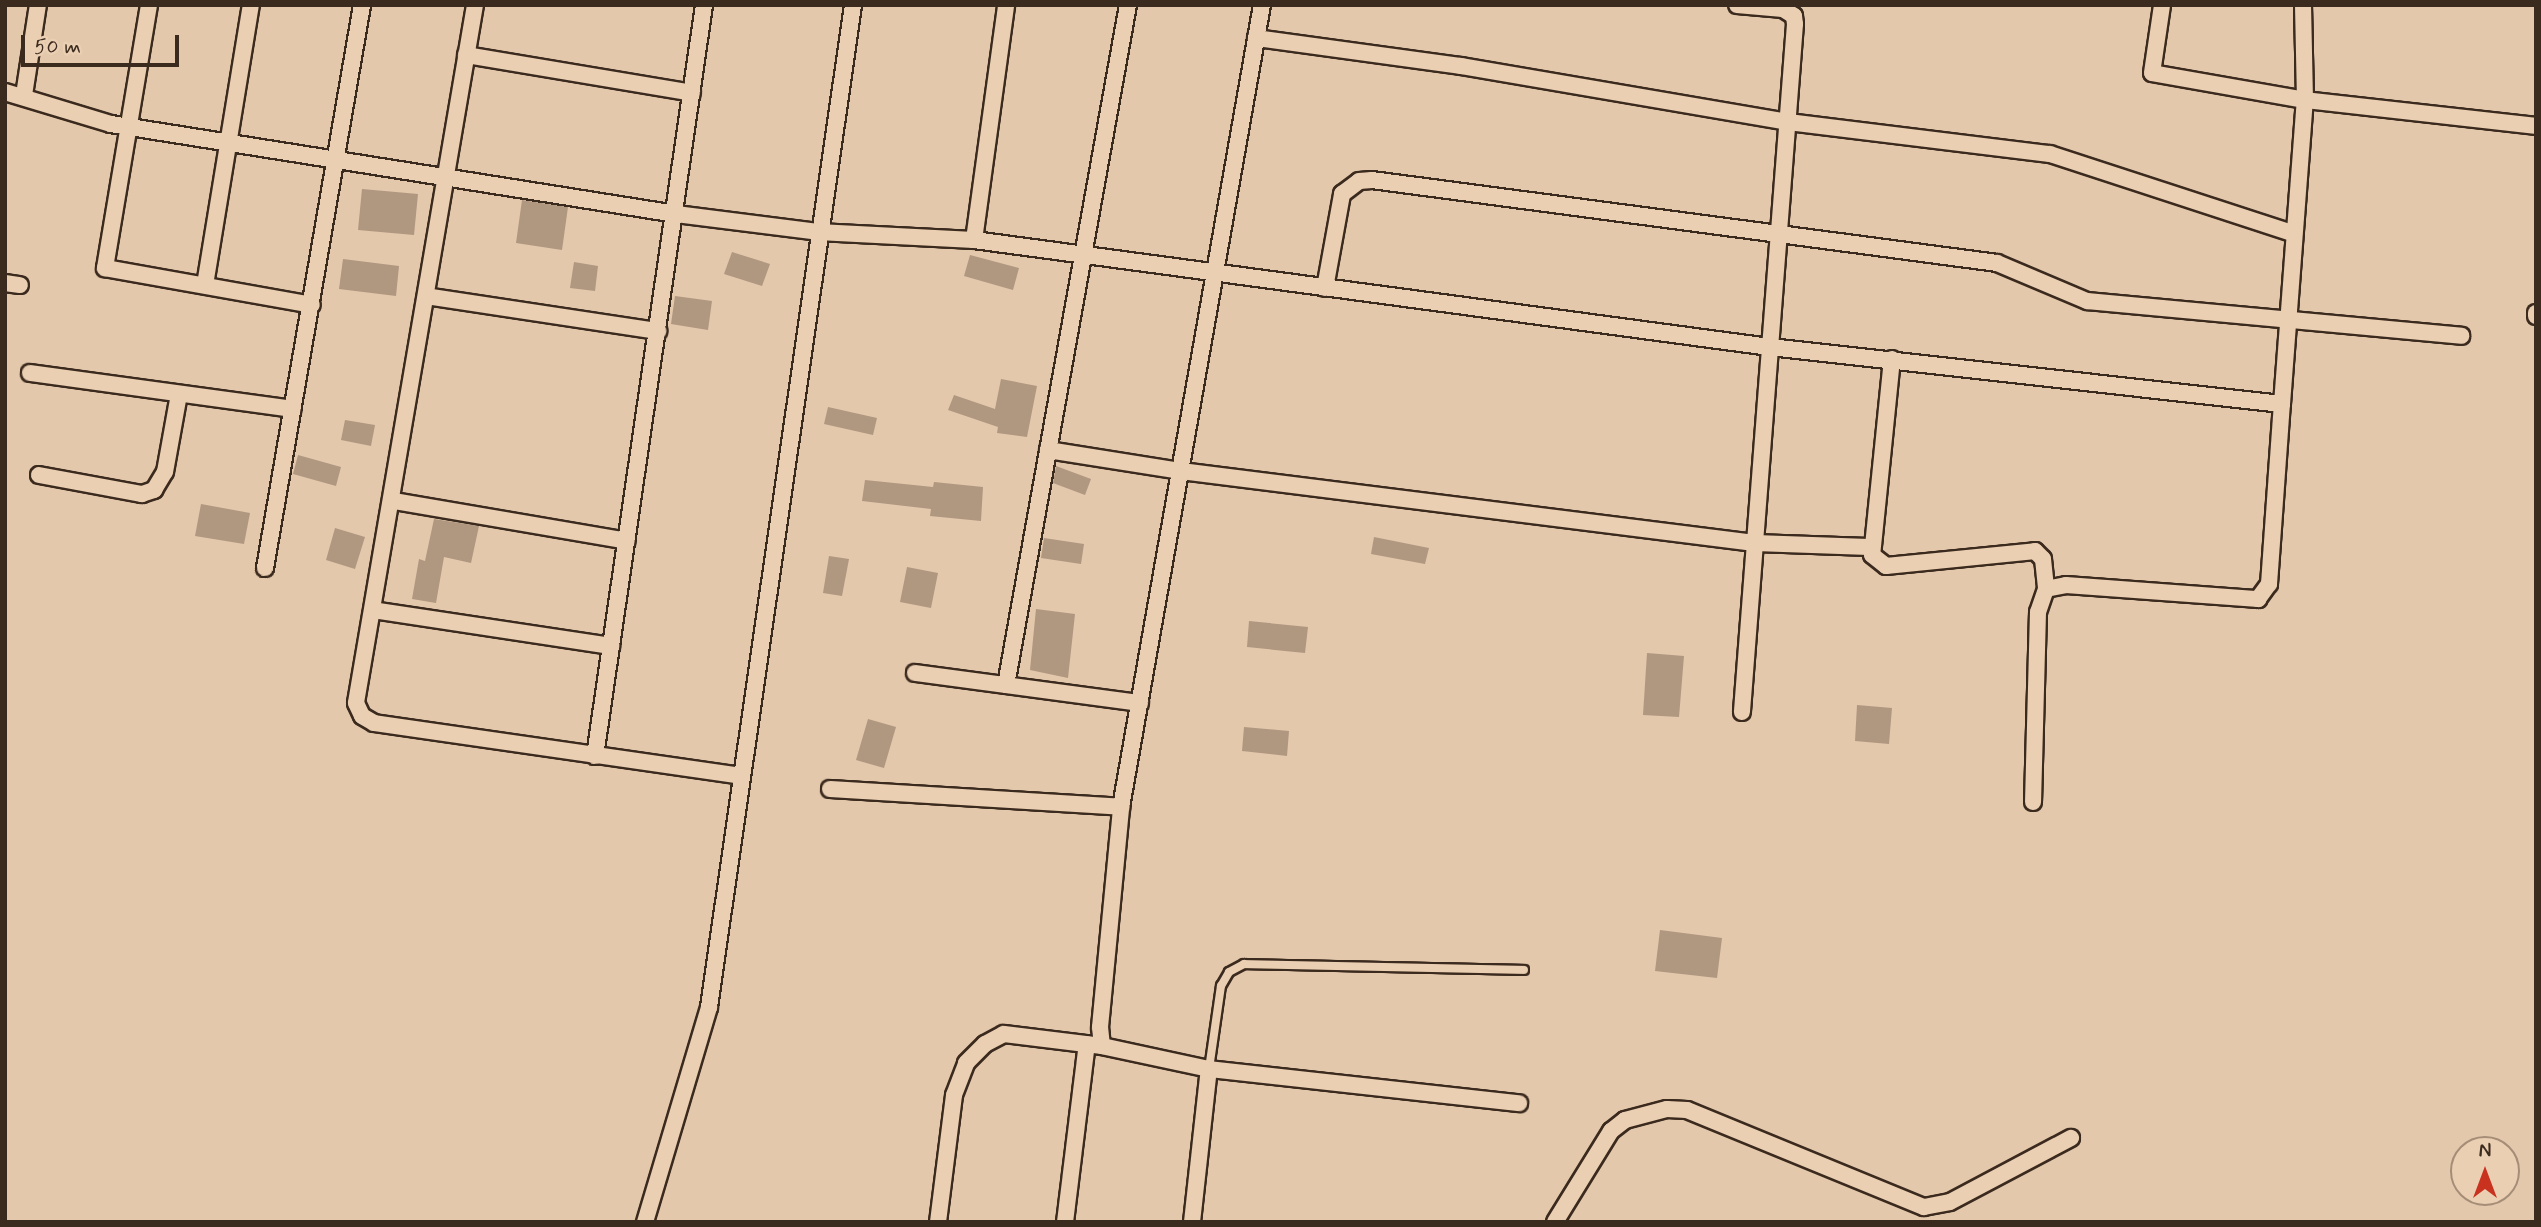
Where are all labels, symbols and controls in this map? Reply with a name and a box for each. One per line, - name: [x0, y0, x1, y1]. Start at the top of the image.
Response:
- scale bar: [24, 21, 182, 65]
- text: 50 m: [34, 33, 81, 61]
- north arrow: [2450, 1136, 2520, 1206]
- text: N: [2479, 1139, 2491, 1164]

